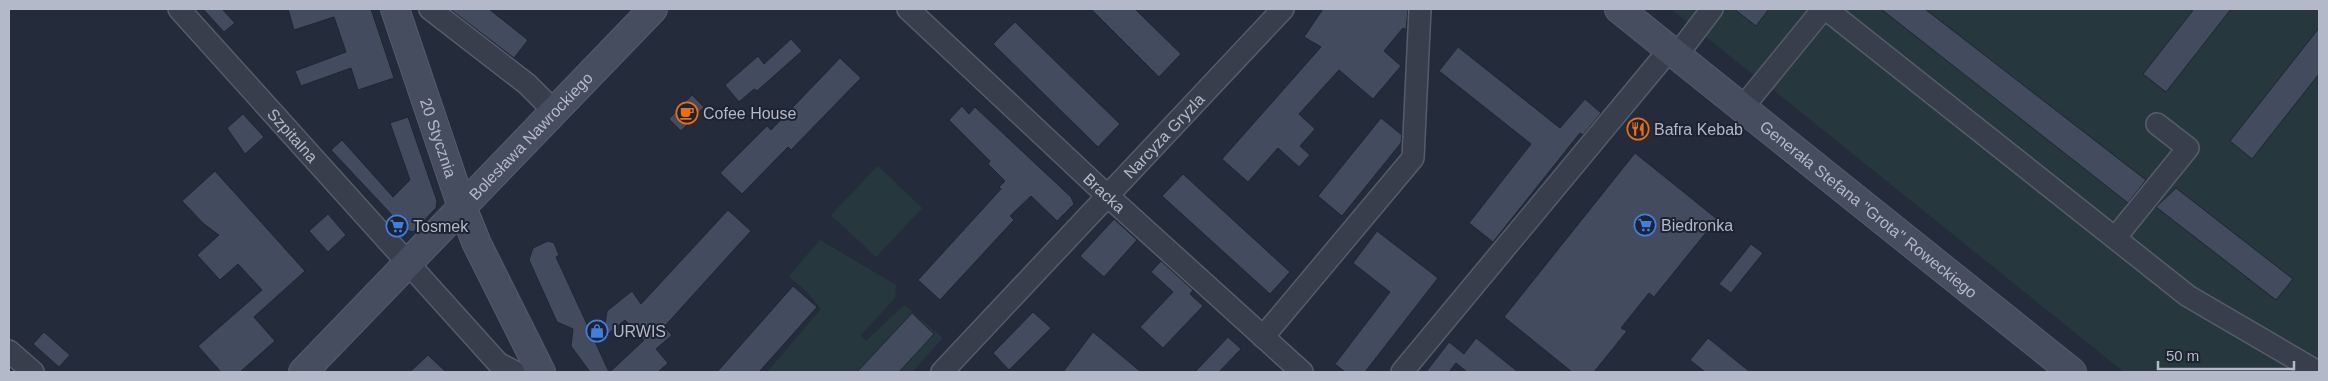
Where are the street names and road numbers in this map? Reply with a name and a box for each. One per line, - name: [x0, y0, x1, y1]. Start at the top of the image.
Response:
- street label: Bolesława Nawrockiego: [466, 69, 596, 203]
- street label: Narcyza Gryzla: [1120, 90, 1208, 182]
- street label: 20 Stycznia: [417, 96, 460, 180]
- street label: Szpitalna: [264, 105, 321, 166]
- street label: Generała Stefana "Grota" Roweckiego: [1757, 117, 1981, 301]
- street label: Bracka: [1080, 170, 1129, 216]

